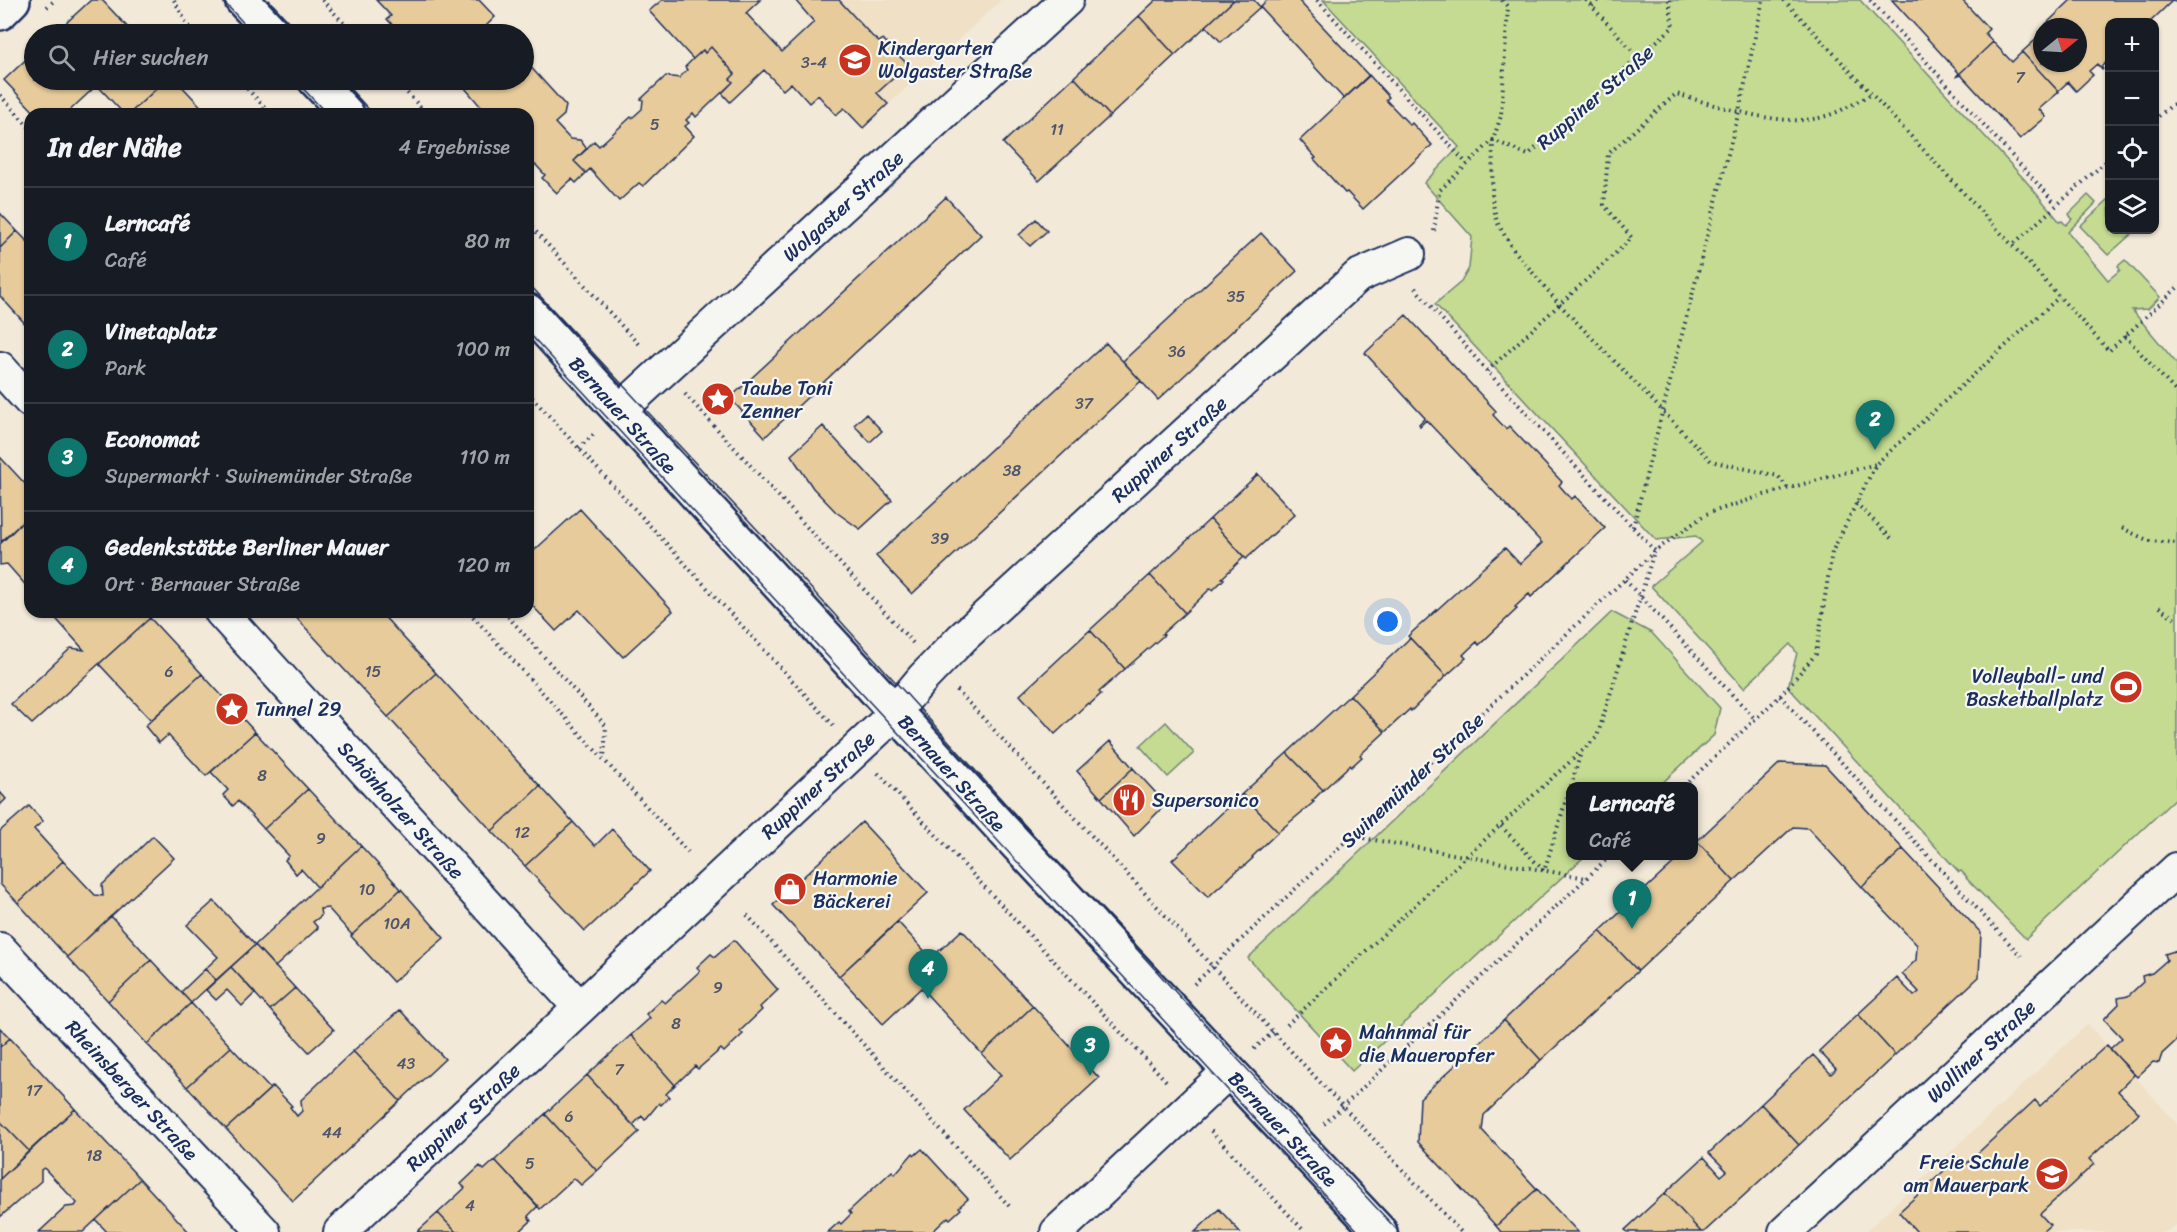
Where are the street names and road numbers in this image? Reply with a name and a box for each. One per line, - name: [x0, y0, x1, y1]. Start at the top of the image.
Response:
- street label: Ruppiner Straße: [1528, 36, 1662, 159]
- street label: Wolgaster Straße: [774, 142, 912, 271]
- street label: Bernauer Straße: [560, 348, 686, 483]
- street label: Ruppiner Straße: [1103, 387, 1236, 512]
- street label: Swinemünder Straße: [1332, 704, 1493, 857]
- street label: Bernauer Straße: [889, 706, 1015, 841]
- street label: Ruppiner Straße: [753, 722, 884, 848]
- street label: Schönholzer Straße: [328, 733, 473, 888]
- street label: Wolliner Straße: [1918, 991, 2044, 1112]
- street label: Rheinsberger Straße: [56, 1011, 207, 1169]
- street label: Ruppiner Straße: [398, 1054, 529, 1180]
- street label: Bernauer Straße: [1219, 1063, 1347, 1196]

